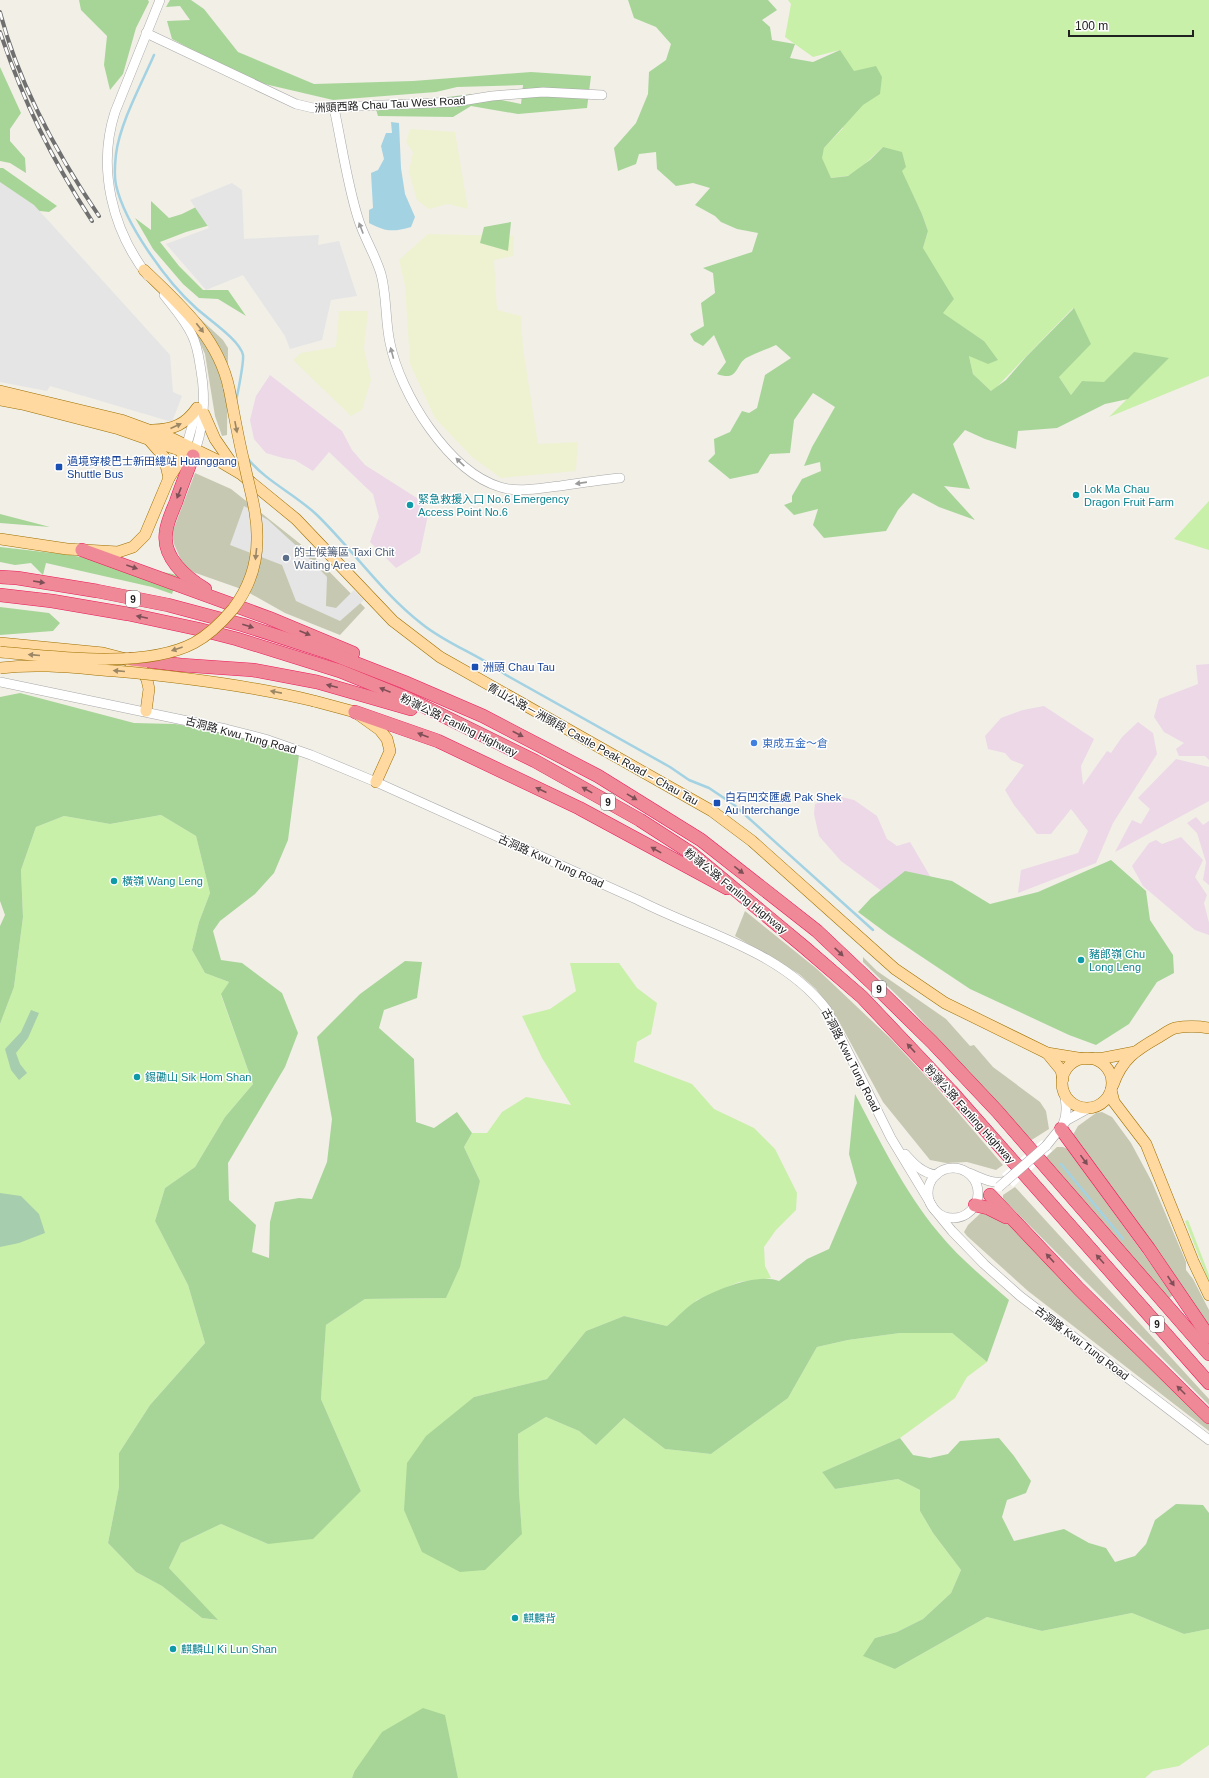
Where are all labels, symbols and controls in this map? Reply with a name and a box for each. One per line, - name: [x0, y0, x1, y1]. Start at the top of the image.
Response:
- scale bar: [1069, 12, 1193, 38]
- text: 100 m: [1075, 19, 1108, 33]
- street label: 洲頭西路 Chau Tau West Road: [314, 94, 466, 114]
- one-way arrow: [358, 222, 364, 234]
- one-way arrow: [196, 323, 204, 334]
- one-way arrow: [389, 347, 395, 359]
- one-way arrow: [234, 421, 240, 433]
- one-way arrow: [170, 423, 182, 429]
- place label: 過境穿梭巴士新田總站 Huanggang Shuttle Bus: [67, 455, 237, 480]
- one-way arrow: [455, 457, 465, 467]
- marker: 過境穿梭巴士新田總站 Huanggang Shuttle Bus: [54, 462, 64, 472]
- one-way arrow: [575, 480, 587, 486]
- place label: Lok Ma Chau Dragon Fruit Farm: [1084, 483, 1174, 508]
- one-way arrow: [176, 487, 182, 499]
- marker: Lok Ma Chau Dragon Fruit Farm: [1071, 490, 1081, 500]
- place label: 緊急救援入口 No.6 Emergency Access Point No.6: [418, 493, 569, 518]
- marker: 緊急救援入口 No.6 Emergency Access Point No.6: [405, 500, 415, 510]
- place label: 的士候籌區 Taxi Chit Waiting Area: [294, 546, 394, 571]
- one-way arrow: [253, 548, 259, 560]
- marker: 的士候籌區 Taxi Chit Waiting Area: [281, 553, 291, 563]
- one-way arrow: [126, 564, 138, 570]
- one-way arrow: [33, 579, 45, 585]
- road number: 9: [126, 591, 140, 607]
- one-way arrow: [136, 614, 148, 620]
- one-way arrow: [242, 623, 254, 629]
- one-way arrow: [299, 630, 311, 636]
- one-way arrow: [171, 646, 183, 652]
- one-way arrow: [28, 652, 40, 659]
- place label: 洲頭 Chau Tau: [483, 661, 555, 673]
- marker: 洲頭 Chau Tau: [470, 662, 480, 672]
- one-way arrow: [113, 668, 125, 675]
- street label: 青山公路－洲頭段 Castle Peak Road – Chau Tau: [486, 681, 700, 807]
- one-way arrow: [326, 683, 338, 689]
- one-way arrow: [380, 687, 391, 693]
- one-way arrow: [270, 689, 282, 695]
- street label: 粉嶺公路 Fanling Highway: [399, 691, 520, 759]
- street label: 古洞路 Kwu Tung Road: [184, 714, 298, 756]
- one-way arrow: [512, 730, 524, 737]
- one-way arrow: [417, 732, 429, 738]
- place label: 東成五金～倉: [762, 737, 828, 749]
- marker: 東成五金～倉: [749, 738, 759, 748]
- one-way arrow: [536, 787, 547, 793]
- one-way arrow: [581, 787, 592, 793]
- place label: 白石凹交匯處 Pak Shek Au Interchange: [725, 791, 842, 816]
- one-way arrow: [626, 793, 638, 800]
- road number: 9: [601, 794, 615, 810]
- marker: 白石凹交匯處 Pak Shek Au Interchange: [712, 798, 722, 808]
- street label: 古洞路 Kwu Tung Road: [496, 832, 606, 890]
- street label: 粉嶺公路 Fanling Highway: [682, 846, 790, 936]
- one-way arrow: [651, 847, 662, 853]
- one-way arrow: [734, 865, 745, 874]
- place label: 橫嶺 Wang Leng: [122, 875, 203, 887]
- marker: 橫嶺 Wang Leng: [109, 876, 119, 886]
- one-way arrow: [834, 948, 844, 957]
- place label: 豬郎嶺 Chu Long Leng: [1089, 948, 1145, 973]
- marker: 豬郎嶺 Chu Long Leng: [1076, 955, 1086, 965]
- road number: 9: [872, 981, 886, 997]
- street label: 古洞路 Kwu Tung Road: [820, 1006, 882, 1114]
- one-way arrow: [906, 1043, 915, 1053]
- street label: 粉嶺公路 Fanling Highway: [923, 1062, 1018, 1166]
- place label: 錫磡山 Sik Hom Shan: [145, 1071, 251, 1083]
- marker: 錫磡山 Sik Hom Shan: [132, 1072, 142, 1082]
- one-way arrow: [1080, 1155, 1088, 1165]
- one-way arrow: [1045, 1253, 1054, 1263]
- one-way arrow: [1096, 1255, 1105, 1264]
- one-way arrow: [1167, 1276, 1175, 1286]
- street label: 古洞路 Kwu Tung Road: [1033, 1304, 1131, 1382]
- road number: 9: [1150, 1316, 1164, 1332]
- one-way arrow: [1176, 1385, 1186, 1395]
- place label: 麒麟背: [523, 1612, 556, 1624]
- marker: 麒麟背: [510, 1613, 520, 1623]
- place label: 麒麟山 Ki Lun Shan: [181, 1643, 277, 1655]
- marker: 麒麟山 Ki Lun Shan: [168, 1644, 178, 1654]

